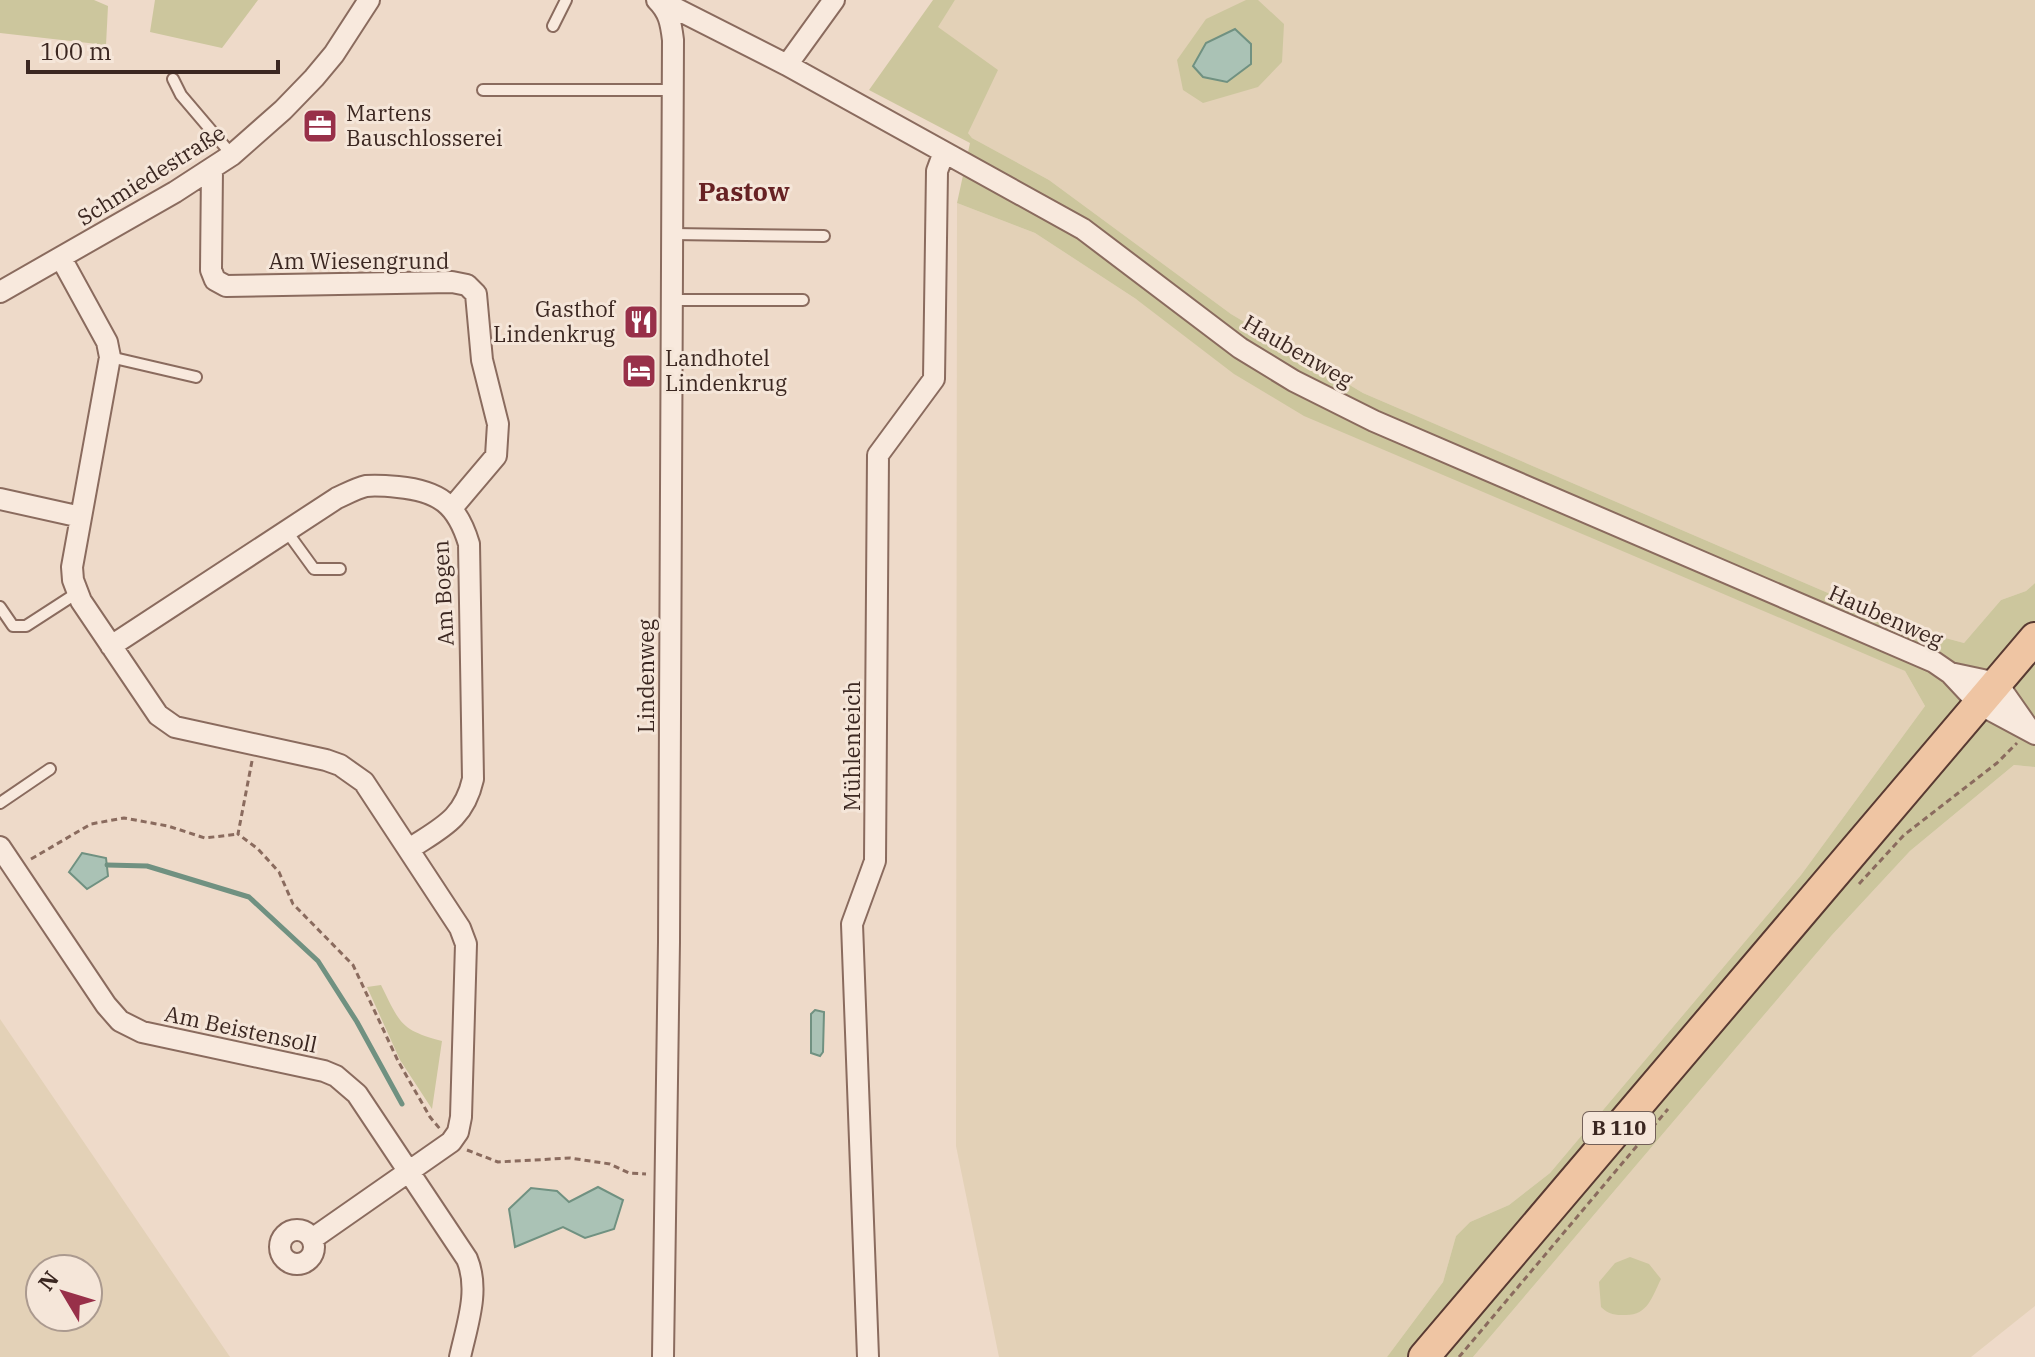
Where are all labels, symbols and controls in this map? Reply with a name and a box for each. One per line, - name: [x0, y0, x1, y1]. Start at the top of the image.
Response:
- scale bar: [28, 24, 278, 74]
- text: 100 m: [40, 35, 112, 67]
- place label: Martens Bauschlosserei: [346, 98, 503, 152]
- office icon: Martens Bauschlosserei: [301, 107, 339, 145]
- street label: Schmiedestraße: [71, 117, 230, 232]
- district label: Pastow: [698, 174, 790, 208]
- street label: Am Wiesengrund: [269, 246, 449, 275]
- place label: Gasthof Lindenkrug: [493, 294, 616, 348]
- restaurant icon: Gasthof Lindenkrug: [622, 303, 660, 341]
- street label: Haubenweg: [1238, 307, 1359, 394]
- place label: Landhotel Lindenkrug: [665, 343, 787, 397]
- hotel icon: Landhotel Lindenkrug: [620, 352, 658, 390]
- street label: Am Bogen: [425, 539, 460, 647]
- street label: Haubenweg: [1824, 577, 1948, 654]
- street label: Lindenweg: [631, 619, 660, 733]
- street label: Mühlenteich: [837, 681, 866, 811]
- street label: Am Beistensoll: [162, 998, 320, 1059]
- road number: B 110: [1583, 1112, 1655, 1144]
- north arrow: [24, 1253, 104, 1333]
- text: N: [31, 1265, 65, 1296]

